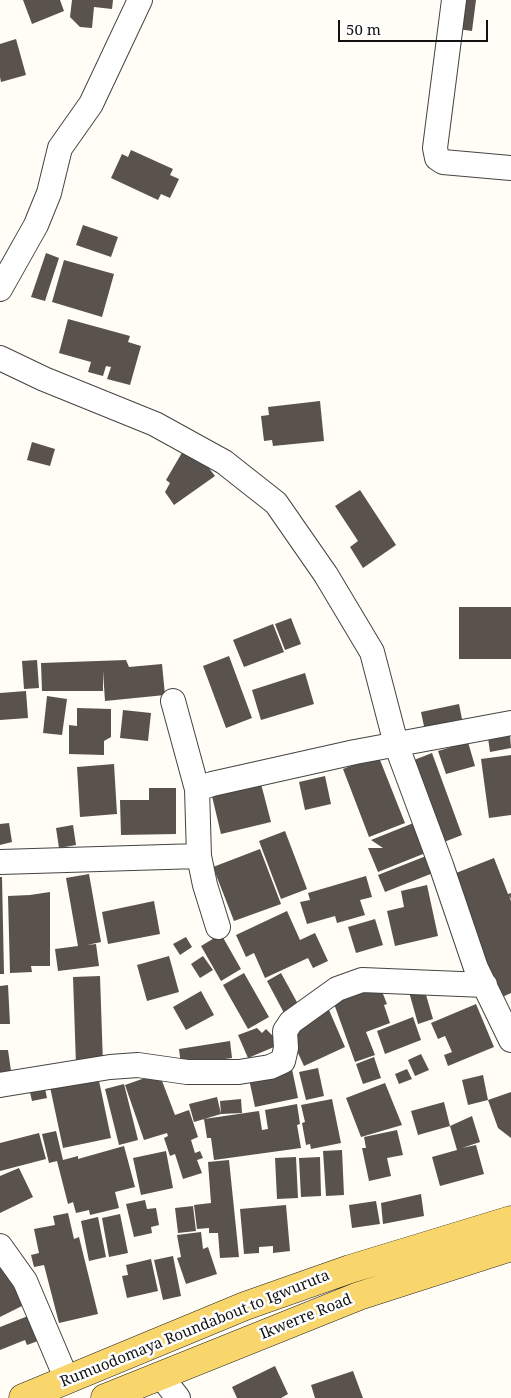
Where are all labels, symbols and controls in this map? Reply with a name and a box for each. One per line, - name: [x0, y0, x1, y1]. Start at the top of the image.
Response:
- scale bar: [341, 10, 491, 42]
- text: 50 m: [346, 19, 381, 39]
- street label: Rumuodomaya Roundabout to Igwuruta: [58, 1267, 332, 1391]
- street label: Ikwerre Road: [257, 1290, 355, 1344]

